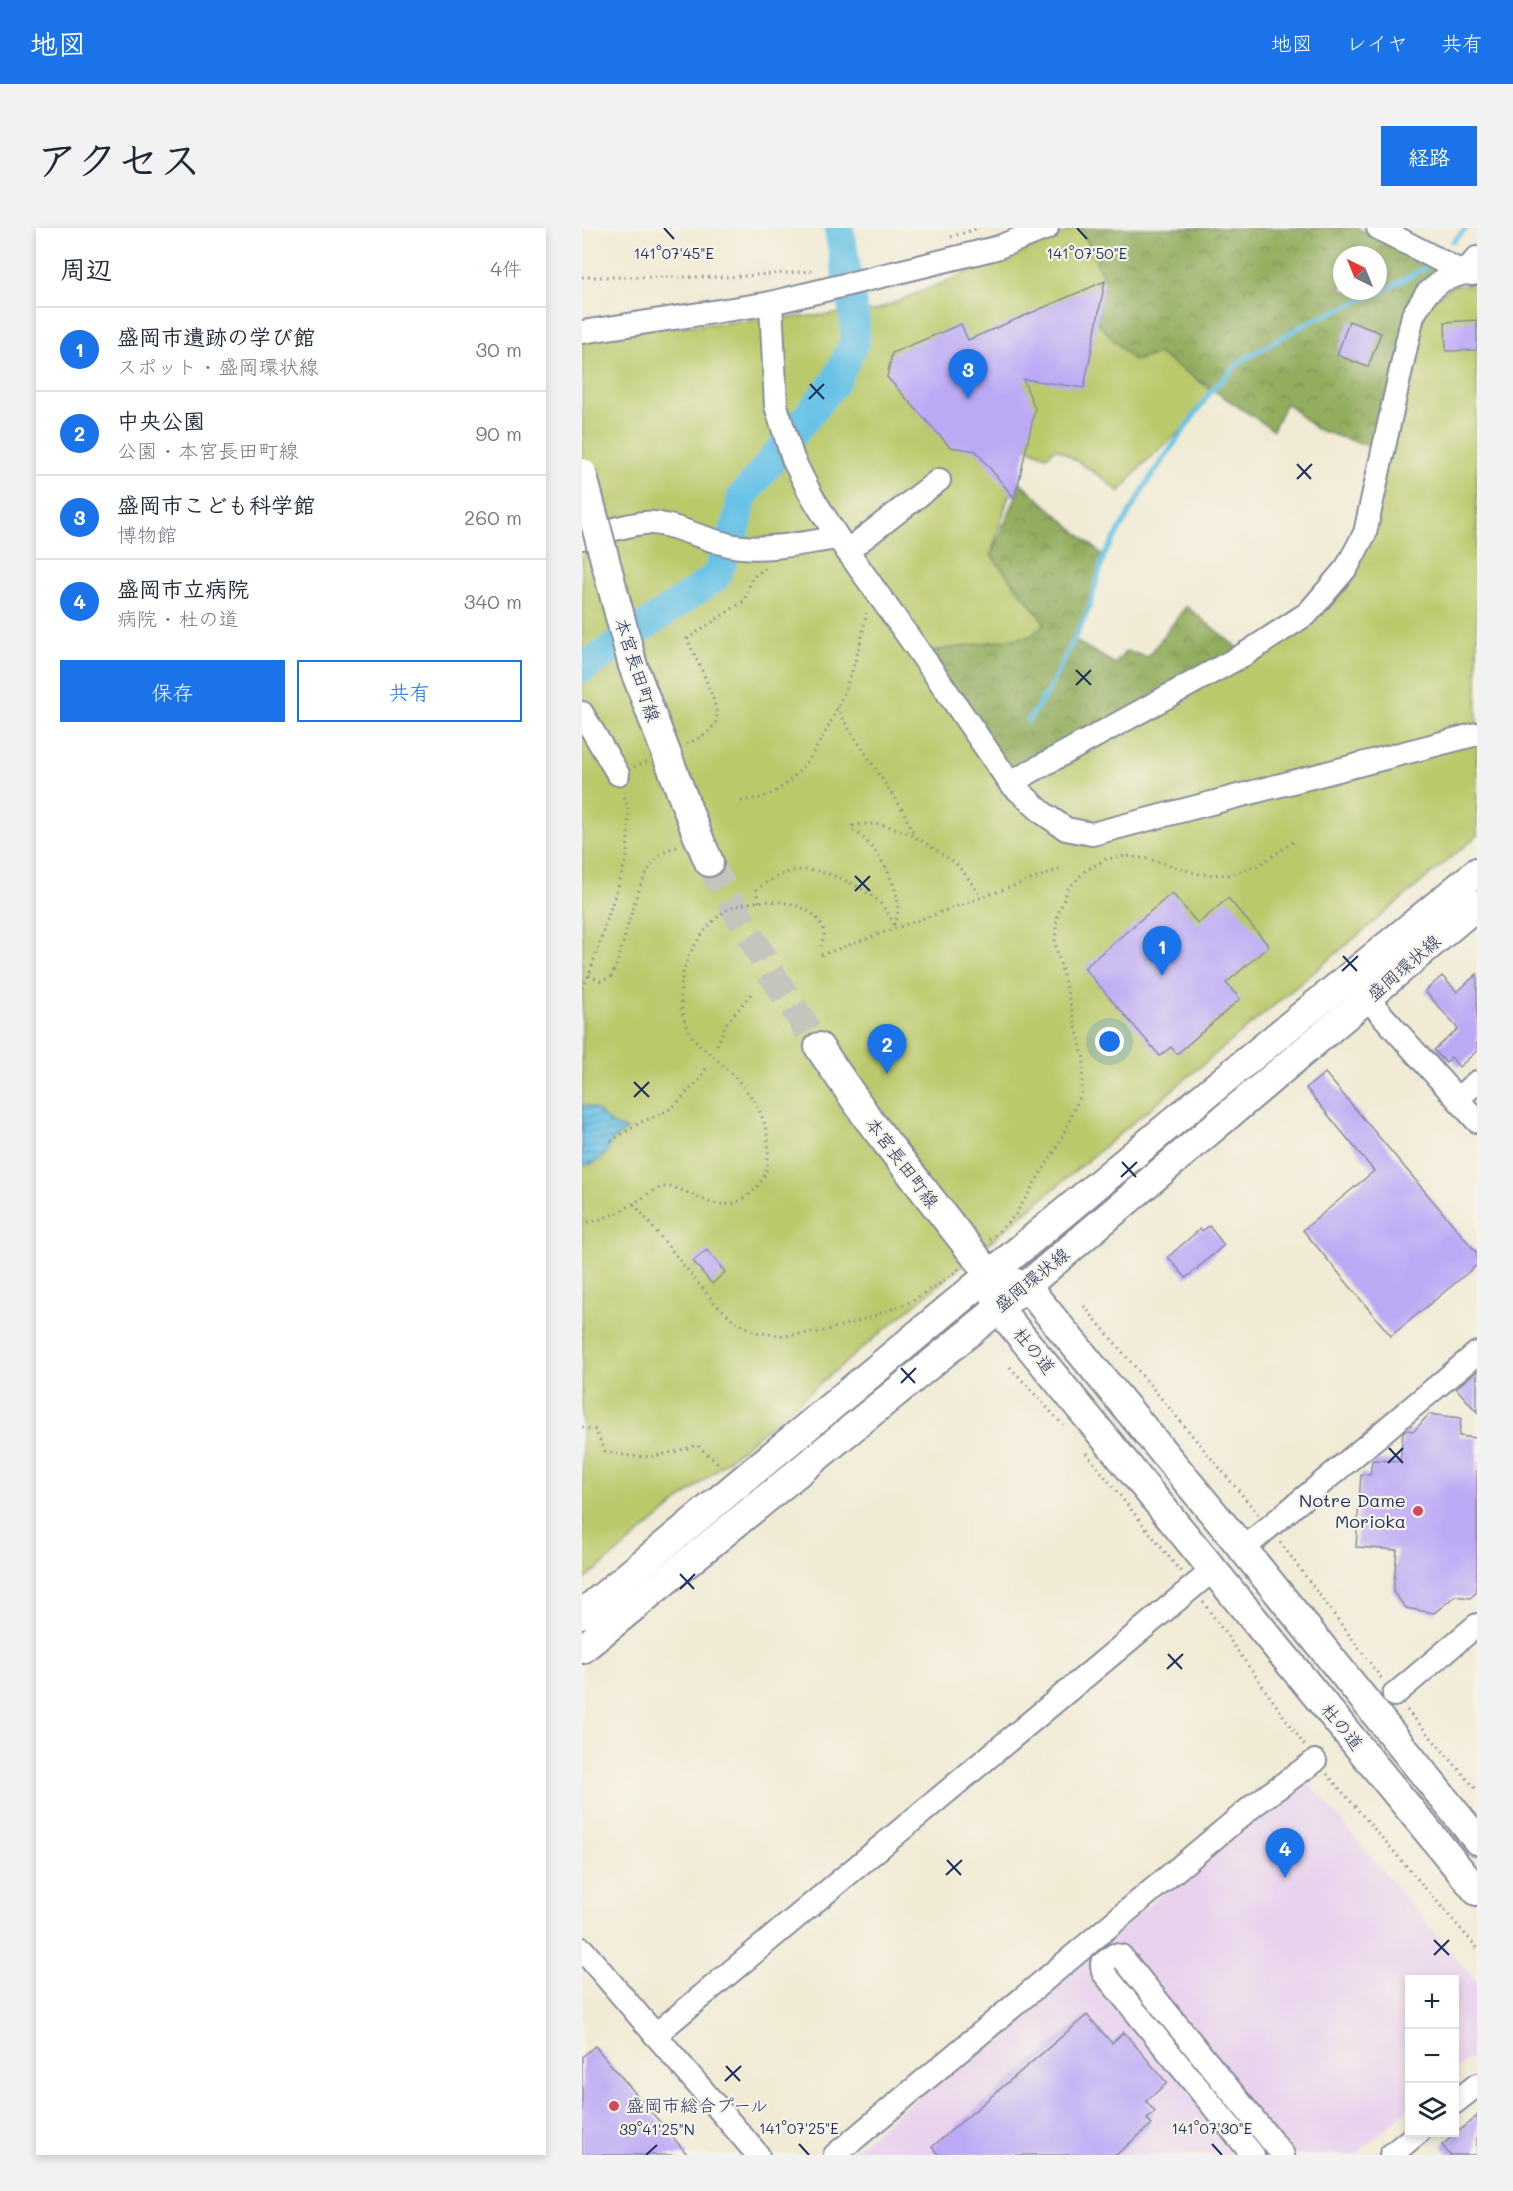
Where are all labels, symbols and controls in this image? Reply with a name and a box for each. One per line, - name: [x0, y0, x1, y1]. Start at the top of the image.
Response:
- text: 地図: [30, 25, 86, 61]
- text: 地図: [1271, 29, 1313, 56]
- text: レイヤ: [1346, 29, 1408, 56]
- text: 共有: [1441, 29, 1483, 56]
- button: 経路: [1381, 126, 1477, 186]
- text: アクセス: [36, 131, 201, 186]
- text: 141°07'45"E: [634, 243, 715, 263]
- text: 141°07'50"E: [1047, 243, 1128, 263]
- north arrow: [1333, 246, 1387, 300]
- text: 周辺: [60, 252, 112, 286]
- text: 4件: [490, 255, 522, 281]
- text: 盛岡市遺跡の学び館: [117, 322, 315, 351]
- text: 1: [75, 336, 84, 362]
- text: 30 m: [476, 336, 522, 362]
- pin: 3: [948, 350, 988, 399]
- text: スポット · 盛岡環状線: [117, 353, 319, 379]
- text: 中央公園: [117, 406, 205, 435]
- text: 2: [74, 420, 85, 446]
- text: 90 m: [476, 420, 522, 446]
- text: 公園 · 本宮長田町線: [117, 437, 299, 463]
- text: 盛岡市こども科学館: [117, 490, 315, 519]
- text: 3: [74, 504, 86, 530]
- text: 260 m: [464, 504, 522, 530]
- text: 博物館: [117, 521, 177, 547]
- text: 盛岡市立病院: [117, 574, 249, 603]
- text: 4: [73, 588, 86, 614]
- text: 340 m: [464, 588, 522, 614]
- text: 病院 · 杜の道: [117, 605, 239, 631]
- street label: 本宮長田町線: [610, 615, 666, 725]
- button: 保存: [60, 660, 285, 722]
- button: 共有: [297, 660, 522, 722]
- pin: 1: [1142, 926, 1182, 976]
- street label: 盛岡環状線: [1362, 929, 1445, 1006]
- pin: 2: [868, 1024, 906, 1074]
- your location: [1095, 1027, 1124, 1056]
- street label: 本宮長田町線: [861, 1112, 945, 1213]
- street label: 盛岡環状線: [989, 1242, 1074, 1317]
- street label: 杜の道: [1008, 1322, 1061, 1379]
- place label: Notre Dame Morioka: [1299, 1488, 1406, 1533]
- marker: Notre Dame Morioka: [1411, 1504, 1425, 1518]
- street label: 杜の道: [1316, 1698, 1369, 1755]
- pin: 4: [1266, 1828, 1304, 1878]
- map controls: [1405, 1975, 1459, 2137]
- button: +: [1405, 1975, 1459, 2029]
- button: −: [1405, 2029, 1459, 2083]
- button: layers: [1405, 2083, 1459, 2137]
- place label: 盛岡市総合プール: [626, 2093, 768, 2117]
- marker: 盛岡市総合プール: [607, 2099, 621, 2113]
- text: 141°07'25"E: [759, 2118, 839, 2138]
- text: 141°07'30"E: [1172, 2118, 1253, 2138]
- text: 39°41'25"N: [619, 2119, 695, 2139]

